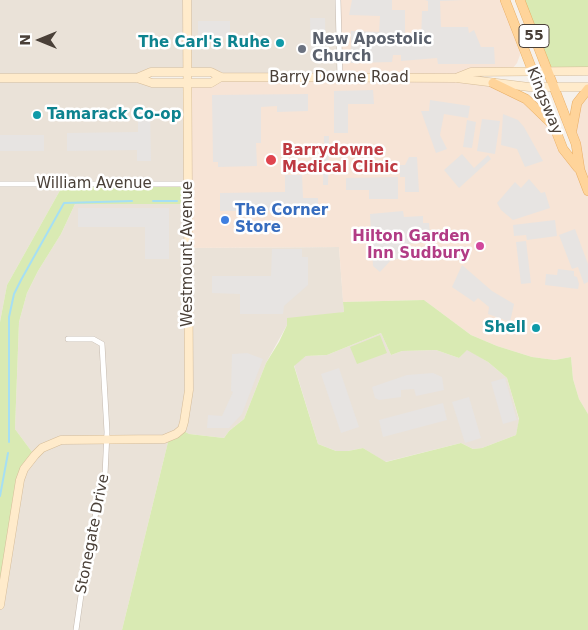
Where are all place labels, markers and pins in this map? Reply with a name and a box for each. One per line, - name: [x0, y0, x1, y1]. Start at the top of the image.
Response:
- place label: New Apostolic Church: [312, 31, 432, 66]
- place label: The Carl's Ruhe: [138, 34, 270, 52]
- marker: The Carl's Ruhe: [274, 37, 286, 49]
- marker: New Apostolic Church: [296, 43, 308, 55]
- place label: Tamarack Co-op: [47, 106, 181, 124]
- marker: Tamarack Co-op: [31, 109, 43, 121]
- place label: Barrydowne Medical Clinic: [282, 142, 398, 177]
- marker: Barrydowne Medical Clinic: [264, 153, 278, 167]
- place label: The Corner Store: [235, 202, 328, 237]
- marker: The Corner Store: [219, 214, 231, 226]
- place label: Hilton Garden Inn Sudbury: [352, 228, 470, 263]
- marker: Hilton Garden Inn Sudbury: [474, 240, 486, 252]
- place label: Shell: [484, 319, 526, 337]
- marker: Shell: [530, 322, 542, 334]

